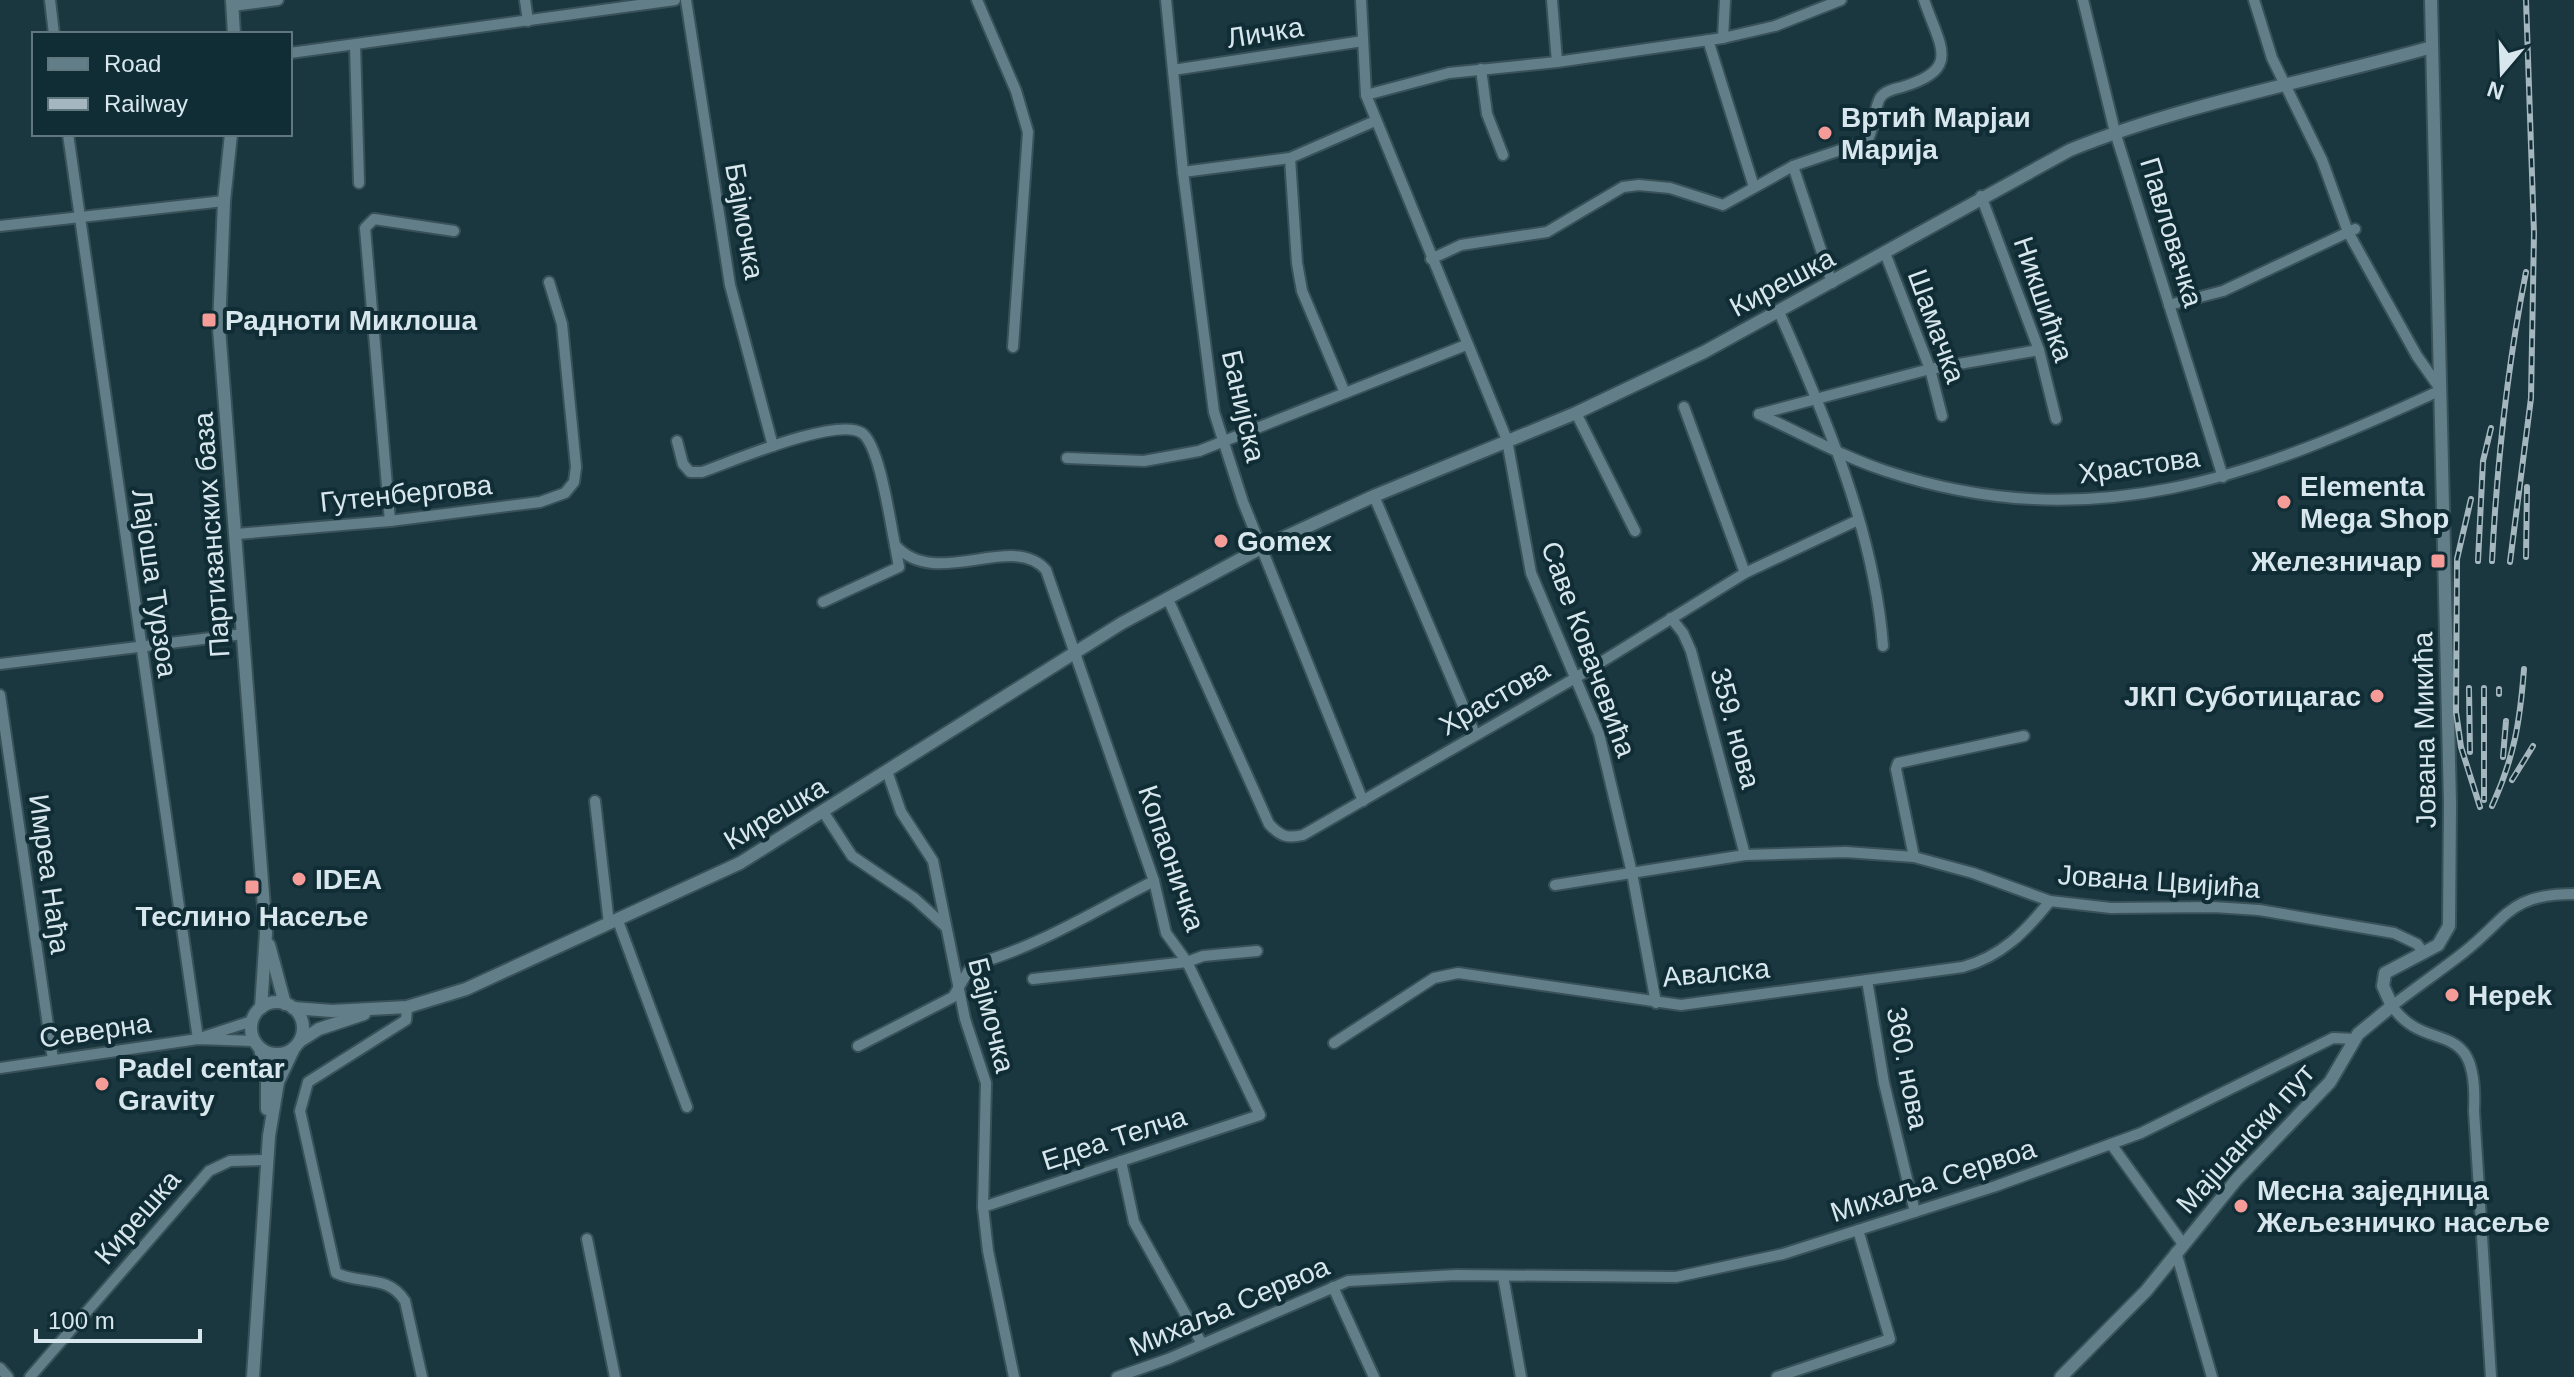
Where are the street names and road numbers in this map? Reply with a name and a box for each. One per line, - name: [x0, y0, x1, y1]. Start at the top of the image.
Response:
- street label: Личка: [1225, 11, 1306, 54]
- street label: Павловачка: [2134, 154, 2209, 311]
- street label: Бајмочка: [719, 161, 770, 282]
- street label: Никшићка: [2008, 233, 2080, 366]
- street label: Кирешка: [1725, 242, 1840, 323]
- street label: Шамачка: [1902, 265, 1972, 388]
- street label: Банијска: [1216, 347, 1272, 465]
- street label: Партизанских база: [187, 411, 236, 659]
- street label: Храстова: [2076, 442, 2202, 489]
- street label: Гутенбергова: [318, 469, 494, 518]
- street label: Лајоша Турзоа: [126, 487, 183, 680]
- street label: Саве Ковачевића: [1535, 537, 1642, 762]
- street label: Јована Микића: [2407, 631, 2442, 829]
- street label: Храстова: [1434, 653, 1555, 741]
- street label: 359. нова: [1705, 664, 1767, 792]
- street label: Кирешка: [718, 771, 832, 856]
- street label: Копаоничка: [1132, 781, 1211, 936]
- street label: Имреа Нађа: [23, 792, 76, 956]
- street label: Јована Цвијића: [2057, 859, 2262, 904]
- street label: Авалска: [1661, 952, 1771, 993]
- street label: Бајмочка: [962, 954, 1021, 1076]
- street label: 360. нова: [1881, 1005, 1935, 1132]
- street label: Северна: [37, 1007, 153, 1054]
- street label: Мајшански пут: [2170, 1057, 2321, 1220]
- street label: Едеа Телча: [1038, 1100, 1191, 1176]
- street label: Михаља Сервоа: [1827, 1133, 2040, 1228]
- street label: Кирешка: [88, 1164, 187, 1271]
- street label: Михаља Сервоа: [1125, 1250, 1334, 1363]

